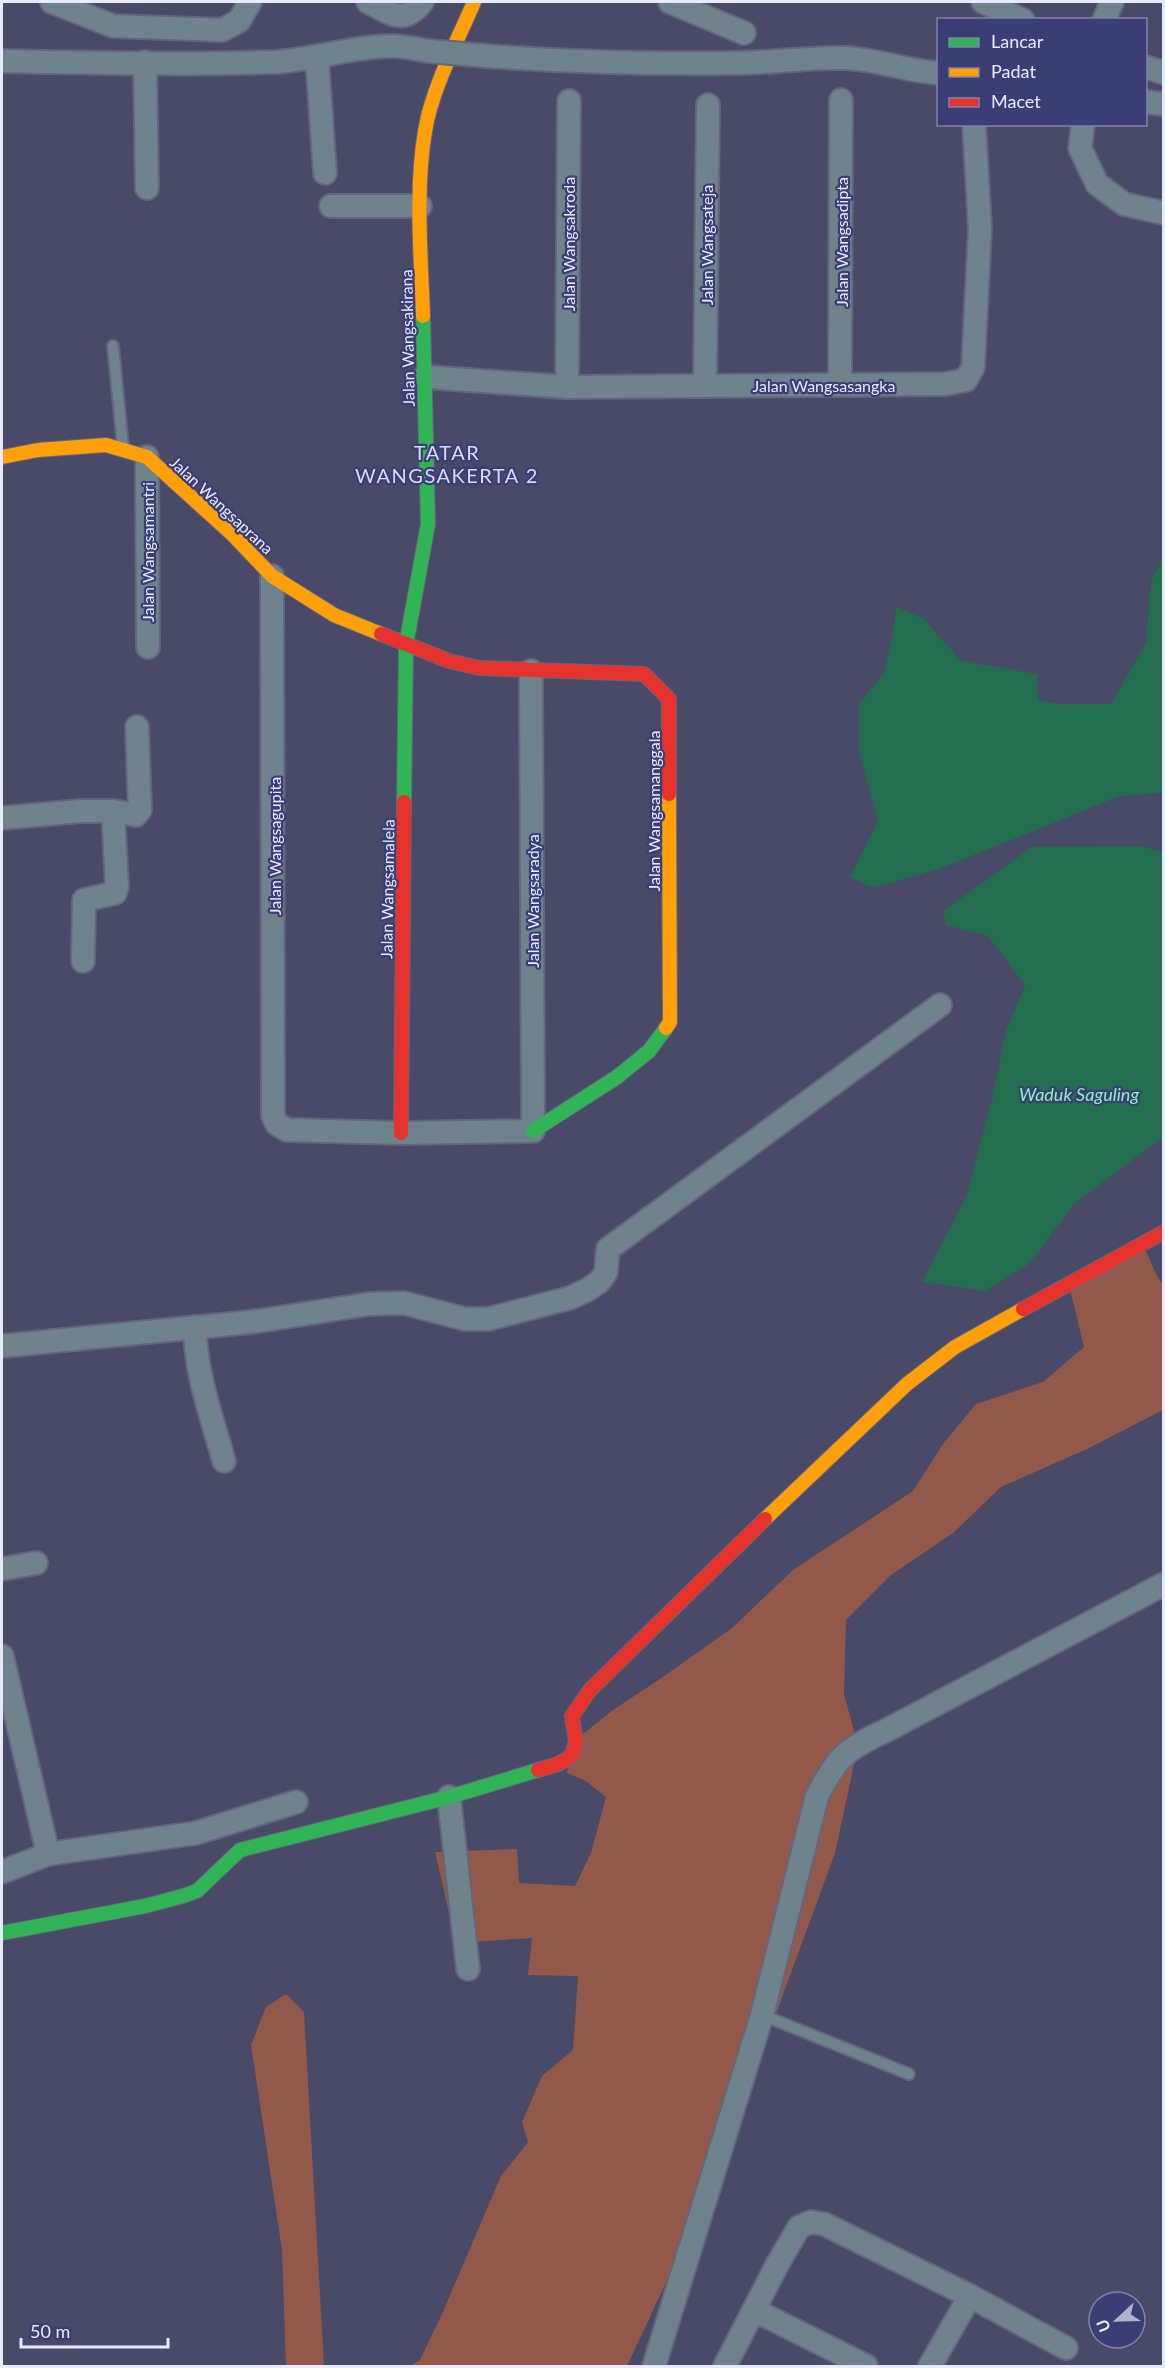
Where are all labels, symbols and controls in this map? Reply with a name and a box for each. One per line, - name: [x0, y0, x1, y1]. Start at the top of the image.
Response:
- legend: [937, 18, 1147, 126]
- text: Lancar: [991, 30, 1044, 52]
- text: Padat: [991, 60, 1036, 82]
- text: Macet: [991, 90, 1041, 112]
- street label: Jalan Wangsakroda: [559, 177, 578, 311]
- street label: Jalan Wangsadipta: [832, 177, 851, 307]
- street label: Jalan Wangsateja: [697, 185, 716, 305]
- street label: Jalan Wangsakirana: [396, 269, 418, 407]
- street label: Jalan Wangsasangka: [753, 376, 895, 395]
- district label: TATAR WANGSAKERTA 2: [355, 440, 539, 487]
- street label: Jalan Wangsaprana: [166, 452, 278, 558]
- street label: Jalan Wangsamantri: [138, 482, 157, 622]
- street label: Jalan Wangsamanggala: [644, 731, 663, 892]
- street label: Jalan Wangsagupita: [265, 777, 284, 915]
- street label: Jalan Wangsamalela: [376, 819, 398, 959]
- street label: Jalan Wangsaradya: [523, 834, 542, 968]
- water label: Waduk Saguling: [1019, 1083, 1139, 1105]
- north arrow: [1087, 2290, 1147, 2350]
- scale bar: [21, 2311, 168, 2349]
- text: U: [1092, 2317, 1114, 2335]
- text: 50 m: [30, 2320, 70, 2342]

